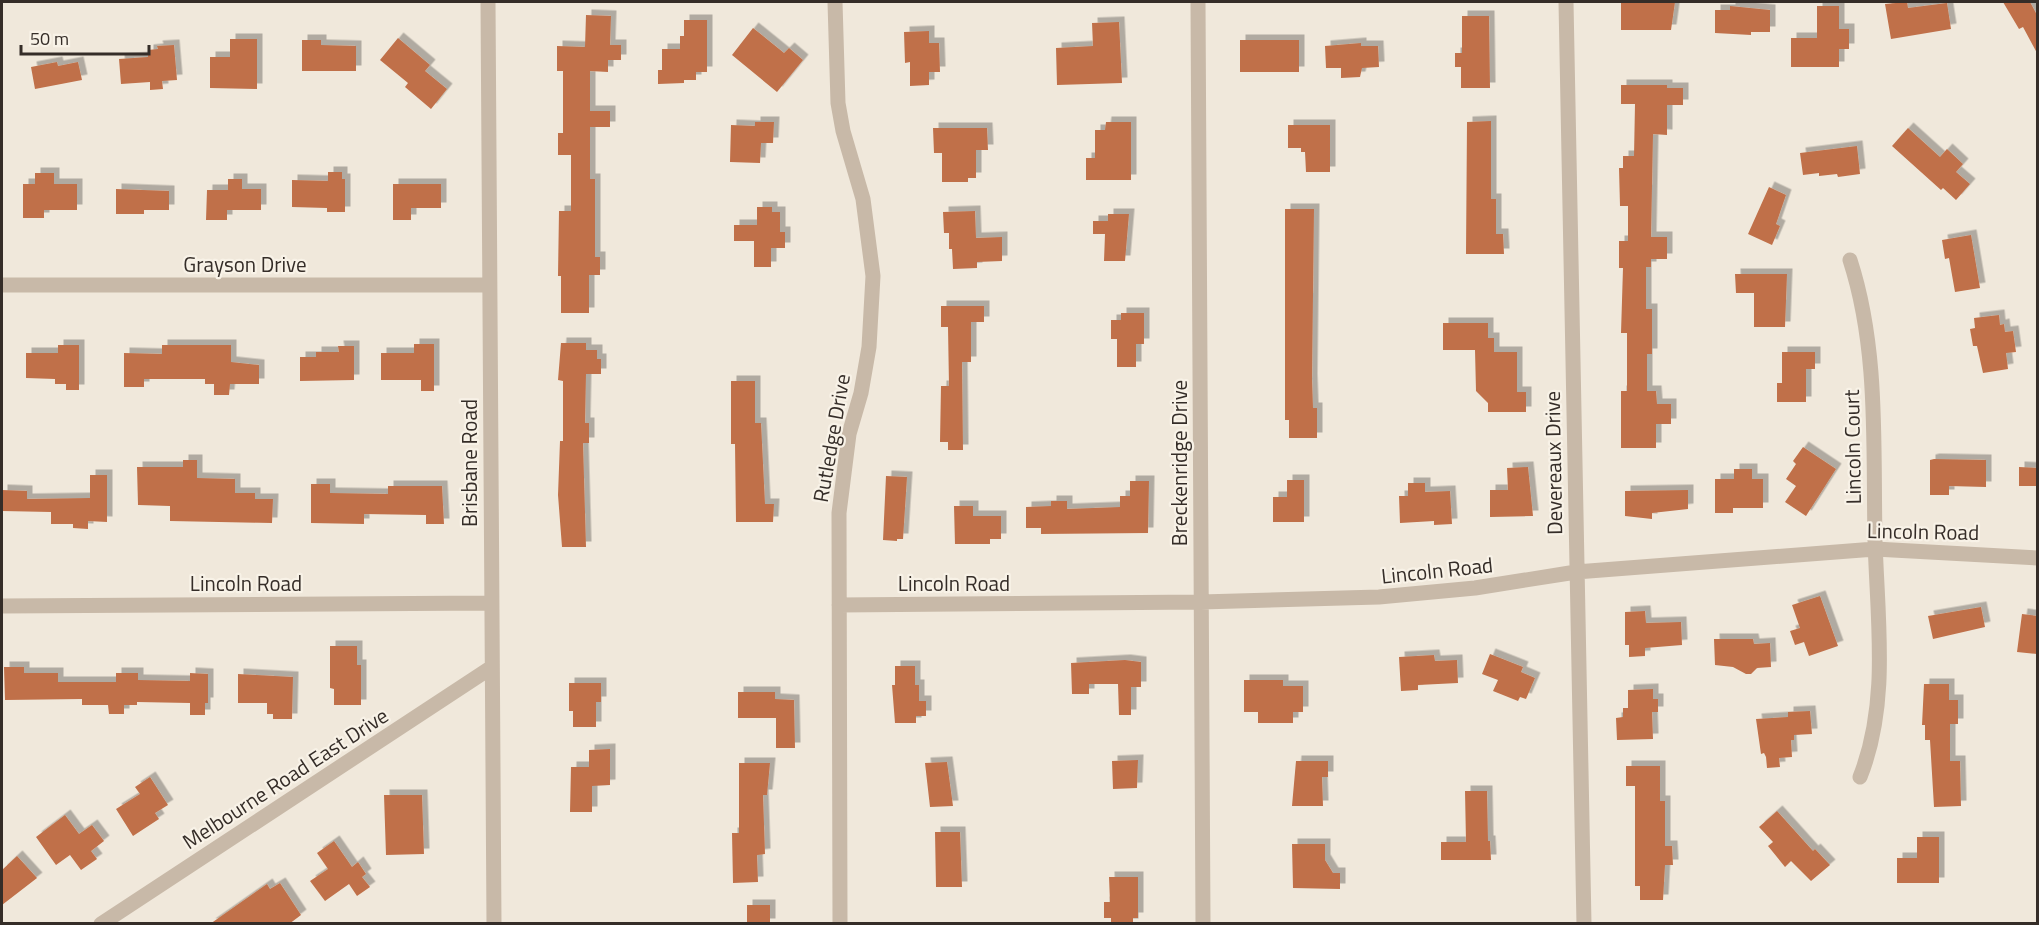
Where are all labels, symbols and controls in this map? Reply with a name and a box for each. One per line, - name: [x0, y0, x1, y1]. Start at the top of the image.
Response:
- scale bar: [21, 18, 148, 56]
- text: 50 m: [30, 25, 69, 52]
- street label: Grayson Drive: [183, 248, 307, 280]
- street label: Rutledge Drive: [804, 371, 858, 505]
- street label: Breckenridge Drive: [1163, 380, 1195, 546]
- street label: Lincoln Court: [1835, 389, 1869, 505]
- street label: Devereaux Drive: [1536, 391, 1570, 535]
- street label: Brisbane Road: [453, 399, 485, 527]
- street label: Lincoln Road: [1867, 514, 1979, 548]
- street label: Lincoln Road: [1380, 548, 1494, 592]
- street label: Lincoln Road: [190, 567, 302, 599]
- street label: Lincoln Road: [898, 567, 1010, 599]
- street label: Melbourne Road East Drive: [176, 699, 394, 857]

